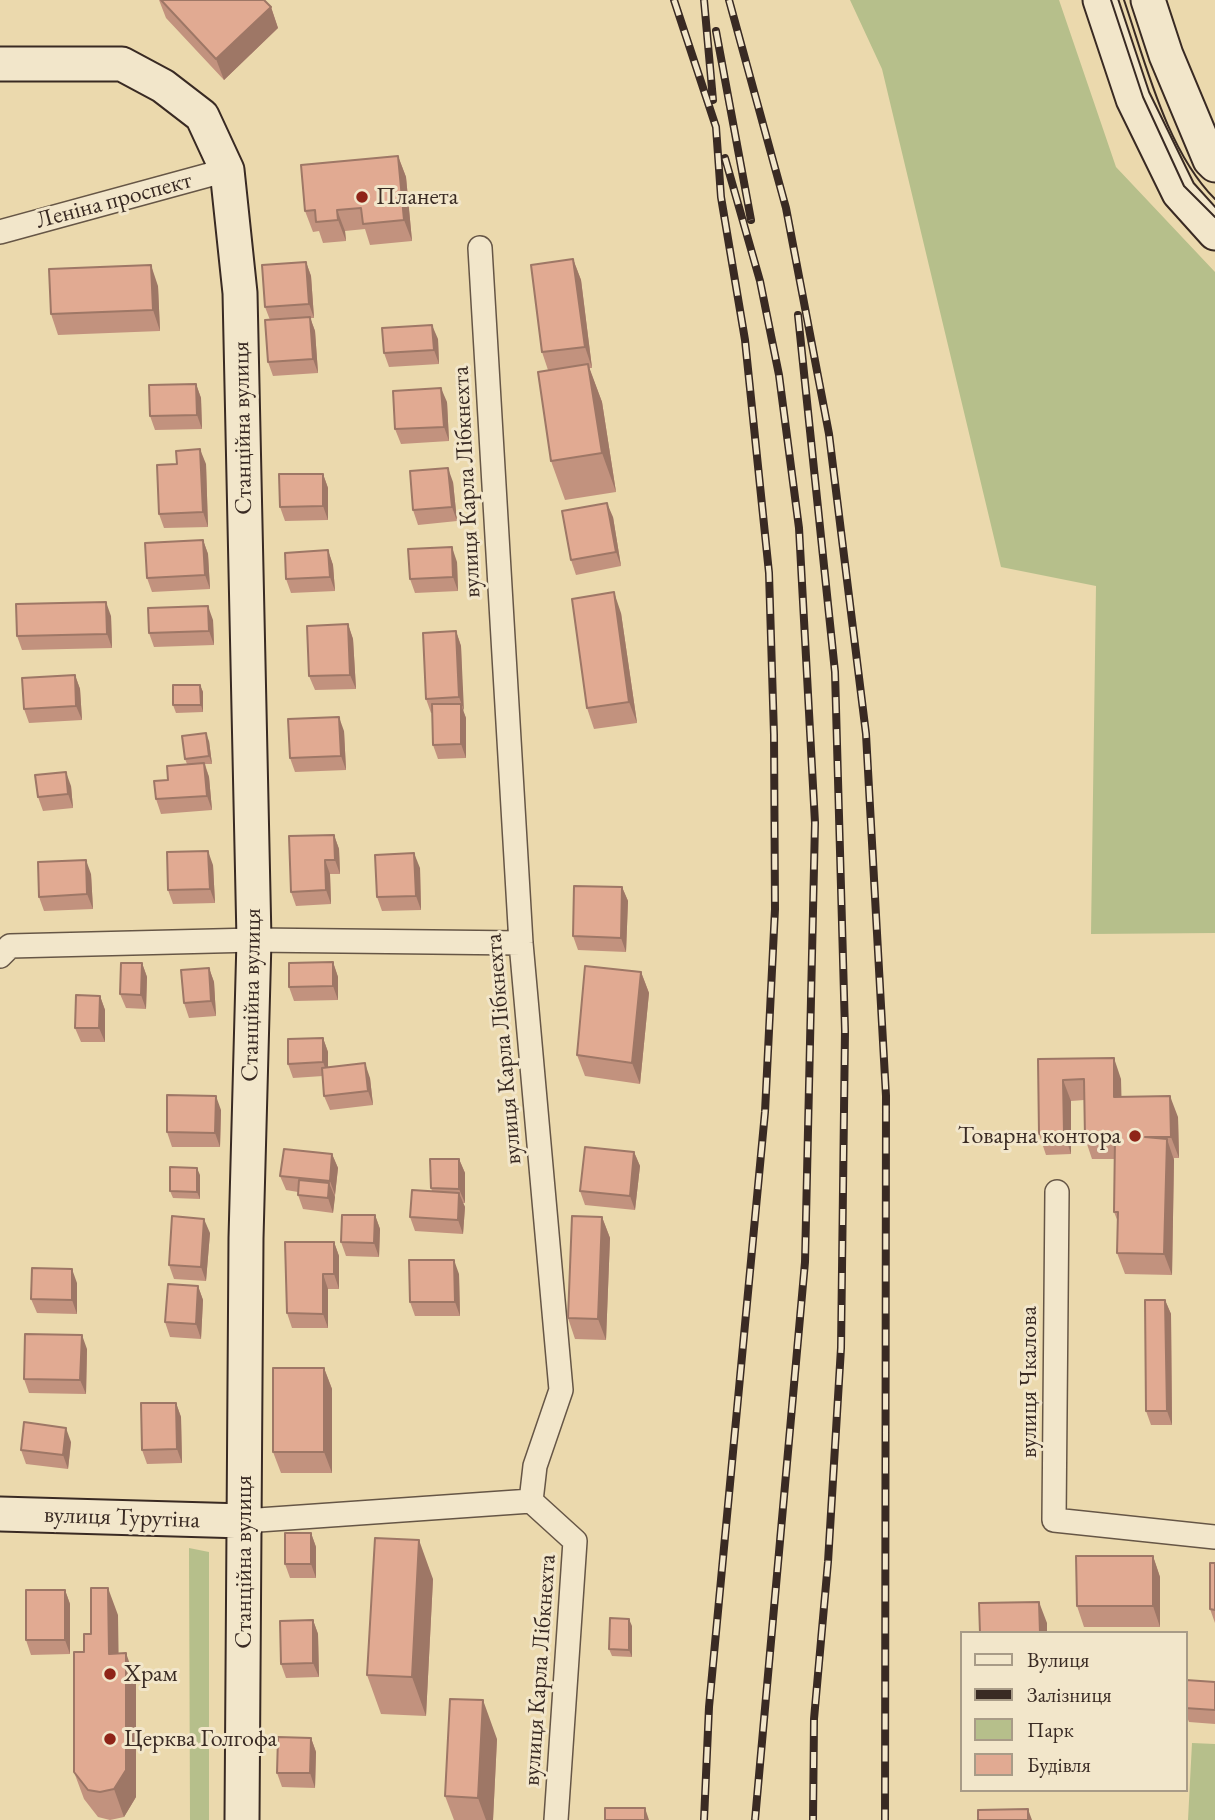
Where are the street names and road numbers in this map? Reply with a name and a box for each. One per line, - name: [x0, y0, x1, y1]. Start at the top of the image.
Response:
- street label: Леніна проспект: [33, 166, 195, 236]
- street label: Станційна вулиця: [227, 341, 259, 515]
- street label: вулиця Карла Лібкнехта: [447, 365, 487, 599]
- street label: Станційна вулиця: [236, 908, 268, 1082]
- street label: вулиця Карла Лібкнехта: [480, 932, 528, 1166]
- street label: вулиця Чкалова: [1015, 1306, 1043, 1458]
- street label: Станційна вулиця: [230, 1475, 258, 1649]
- street label: вулиця Турутіна: [43, 1501, 201, 1535]
- street label: вулиця Карла Лібкнехта: [518, 1553, 562, 1787]

